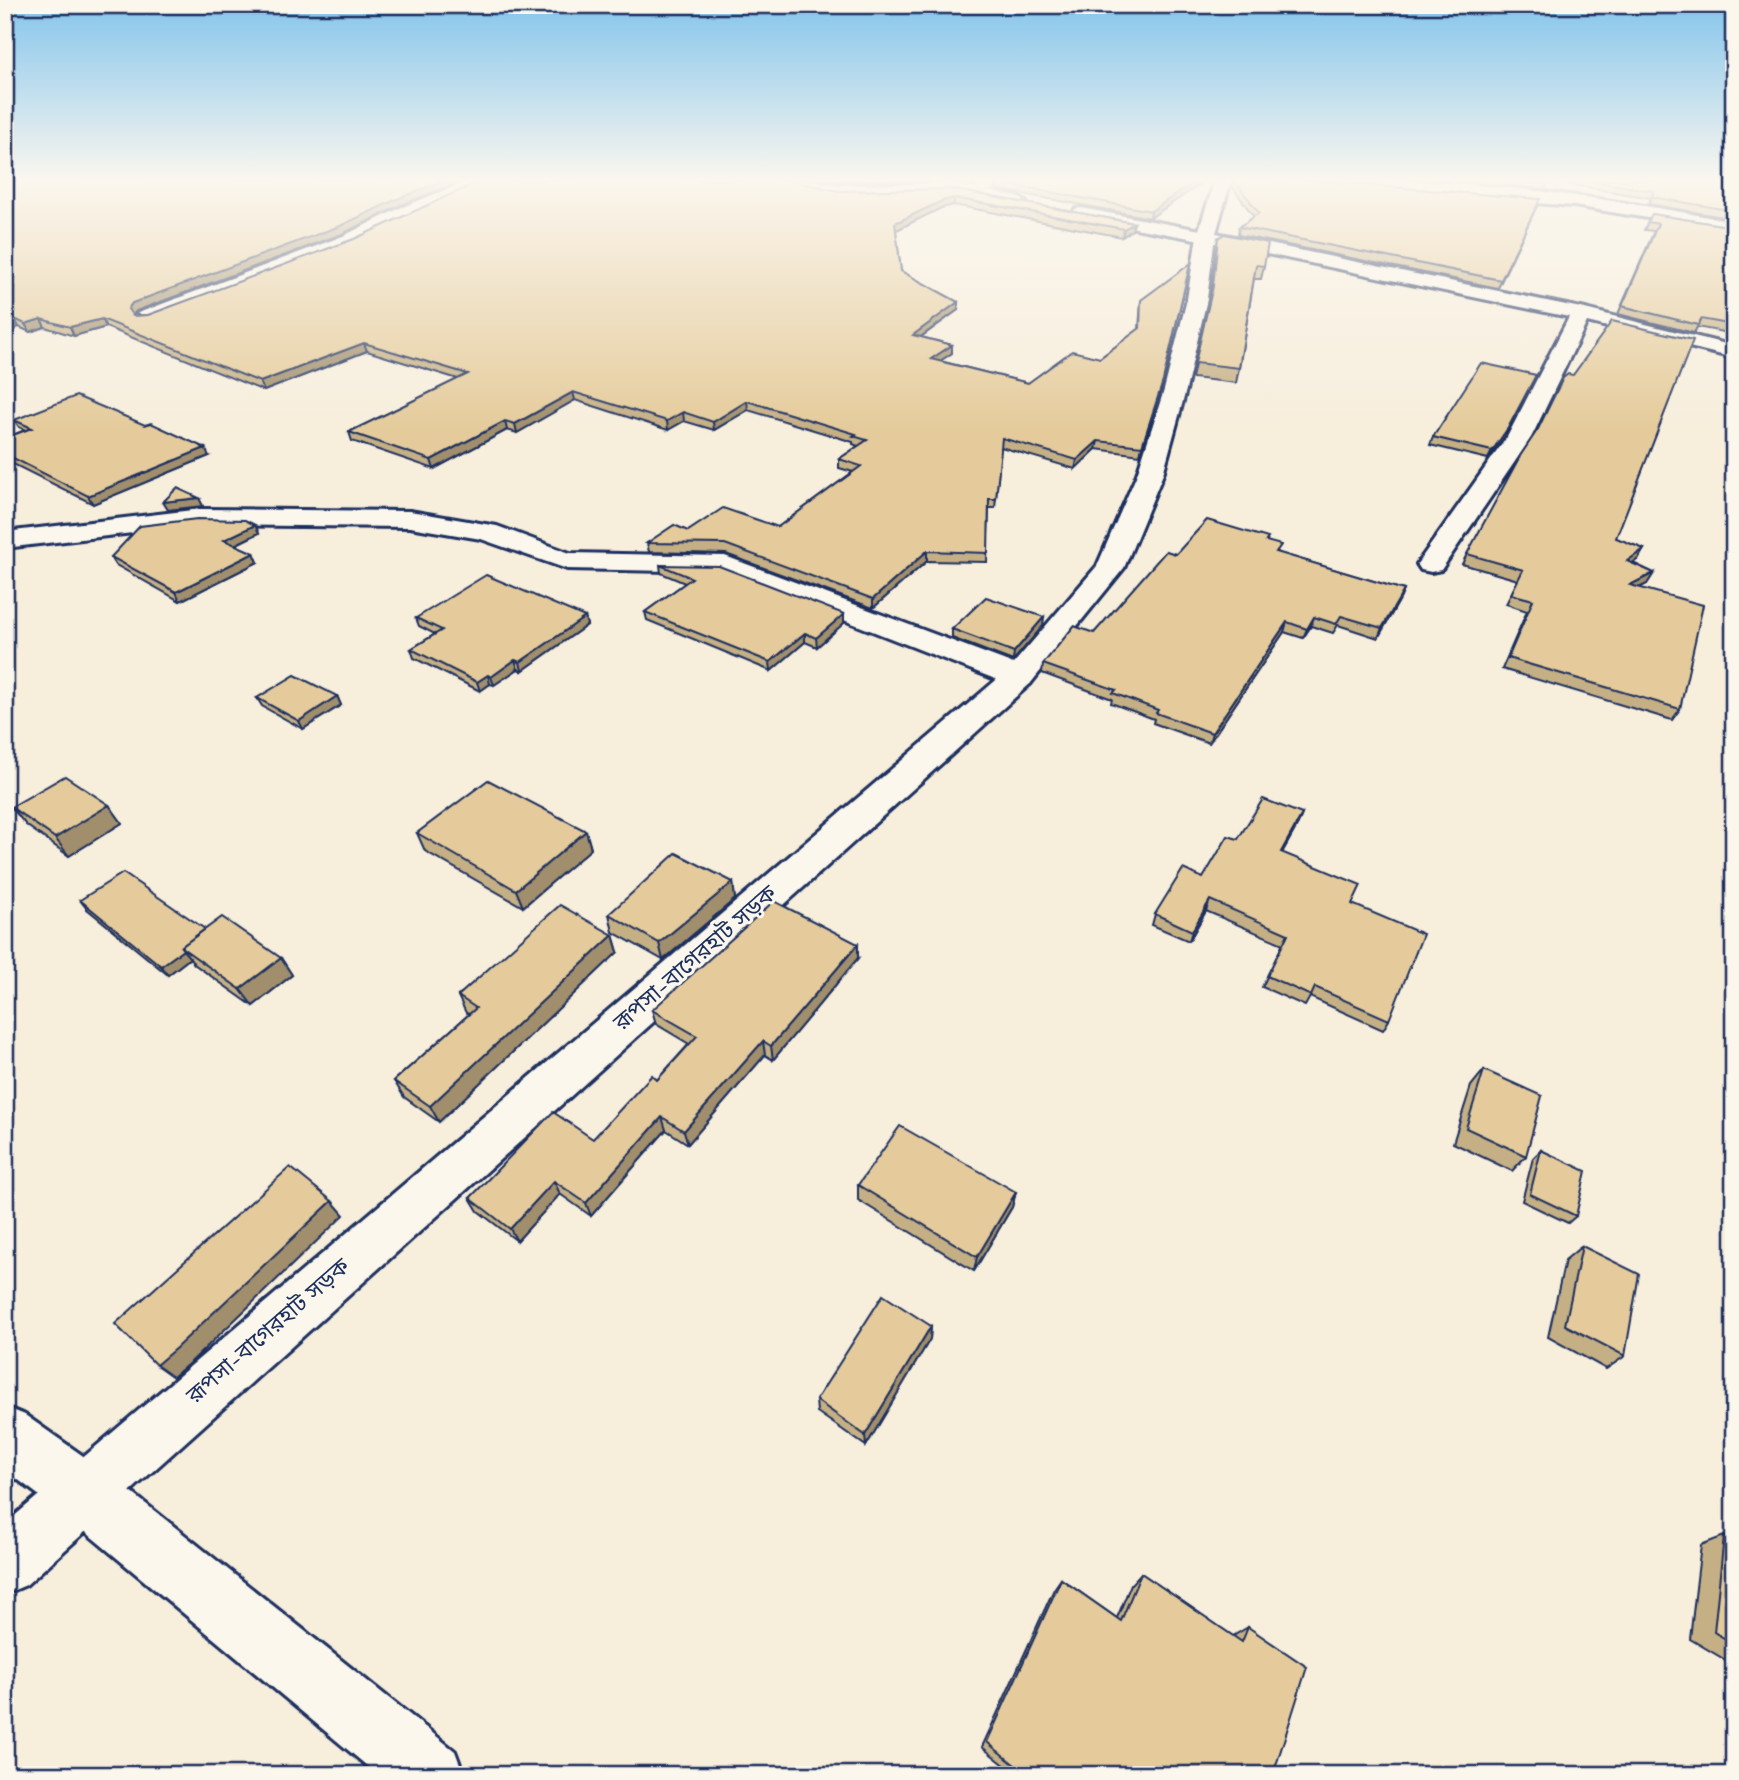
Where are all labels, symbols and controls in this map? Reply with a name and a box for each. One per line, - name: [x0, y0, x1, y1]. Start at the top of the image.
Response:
- street label: রূপসা-বাগেরহাট সড়ক: [607, 879, 784, 1039]
- street label: রূপসা-বাগেরহাট সড়ক: [180, 1252, 357, 1412]

